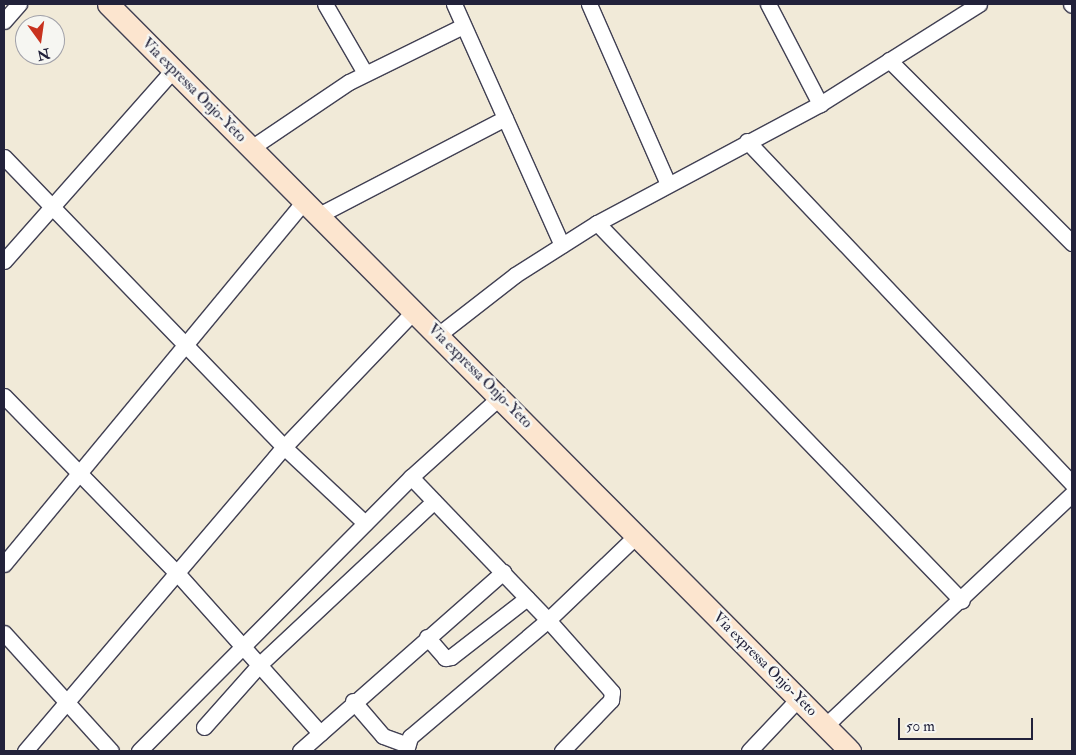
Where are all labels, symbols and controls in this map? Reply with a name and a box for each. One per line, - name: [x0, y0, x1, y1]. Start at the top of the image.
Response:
- north arrow: [15, 15, 65, 65]
- street label: Via expressa Onjo-Yeto: [138, 34, 250, 146]
- text: N: [35, 44, 52, 64]
- street label: Via expressa Onjo-Yeto: [424, 320, 536, 432]
- street label: Via expressa Onjo-Yeto: [709, 608, 821, 720]
- scale bar: [901, 708, 1036, 740]
- text: 50 m: [906, 717, 935, 736]

